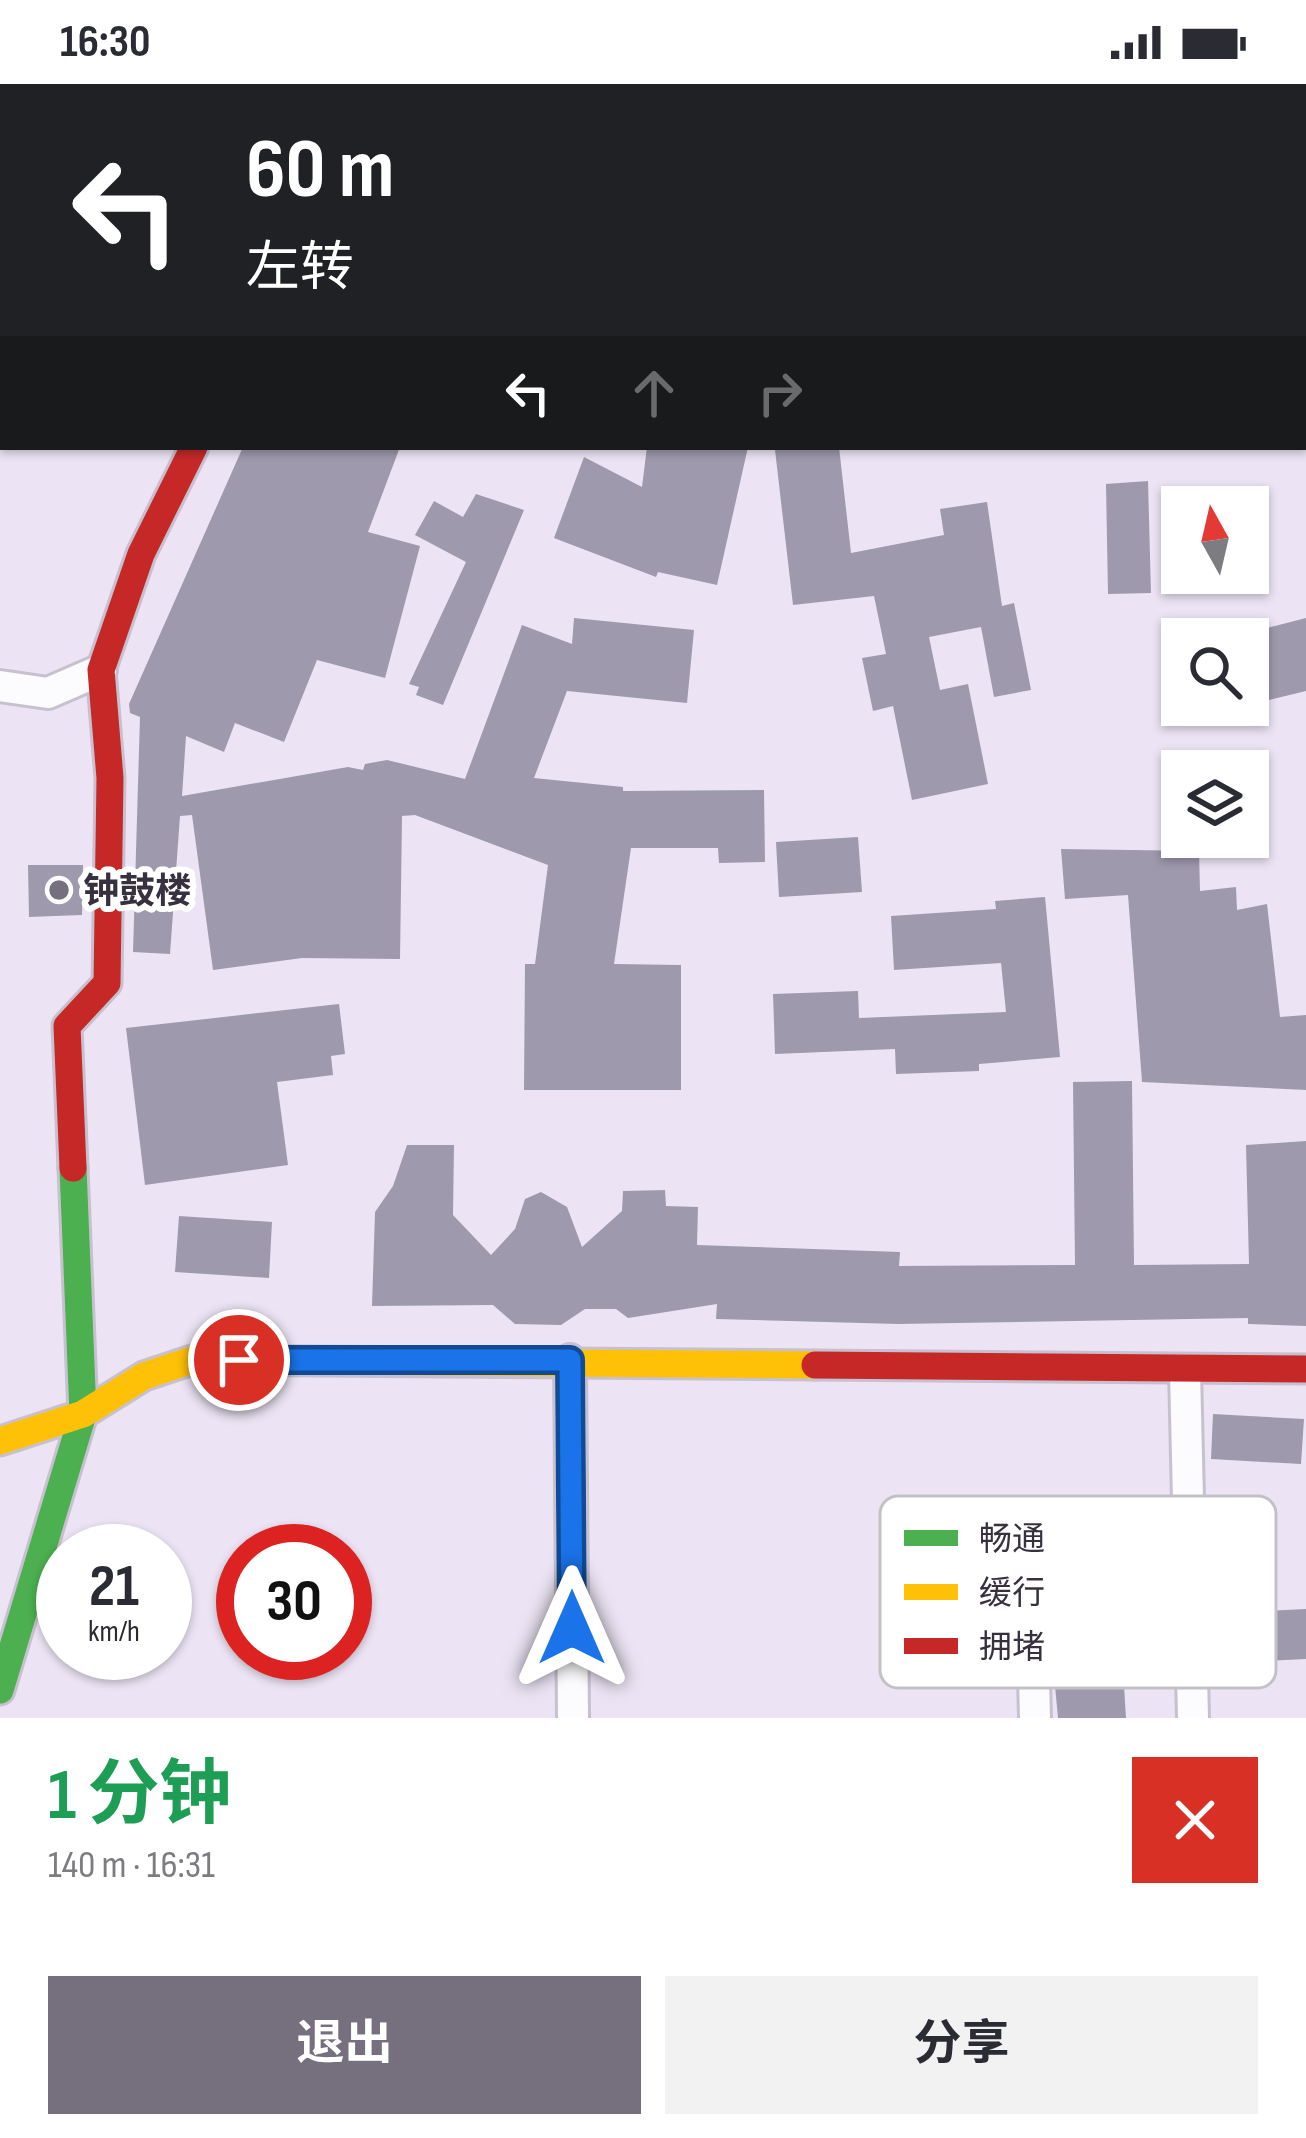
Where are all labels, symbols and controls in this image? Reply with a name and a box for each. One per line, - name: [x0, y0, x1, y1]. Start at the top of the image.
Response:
- text: 16:30: [60, 15, 150, 70]
- text: 60 m: [246, 120, 394, 221]
- icon: left: [48, 132, 204, 288]
- text: 左转: [246, 236, 354, 301]
- icon: left: [495, 360, 561, 426]
- icon: ahead: [621, 360, 687, 426]
- icon: right: [747, 360, 813, 426]
- north arrow: [1161, 486, 1269, 594]
- map controls: [1161, 486, 1269, 858]
- button: search: [1161, 618, 1269, 726]
- button: layers: [1161, 750, 1269, 858]
- place label: 钟鼓楼: [83, 871, 191, 914]
- marker: 钟鼓楼: [46, 877, 72, 903]
- pin: [188, 1309, 290, 1411]
- icon: arrive: [206, 1327, 272, 1393]
- legend: [880, 1496, 1276, 1688]
- text: 畅通: [979, 1520, 1045, 1560]
- speed limit sign: 30: [216, 1524, 372, 1680]
- text: 21: [89, 1551, 139, 1623]
- position arrow: [509, 1565, 635, 1691]
- text: 缓行: [979, 1574, 1045, 1614]
- text: km/h: [88, 1614, 140, 1650]
- text: 拥堵: [979, 1628, 1045, 1668]
- text: 1 分钟: [48, 1753, 231, 1840]
- button: close: [1132, 1757, 1258, 1883]
- text: 140 m · 16:31: [48, 1842, 215, 1889]
- button: 退出: [48, 1976, 641, 2114]
- button: 分享: [665, 1976, 1258, 2114]

